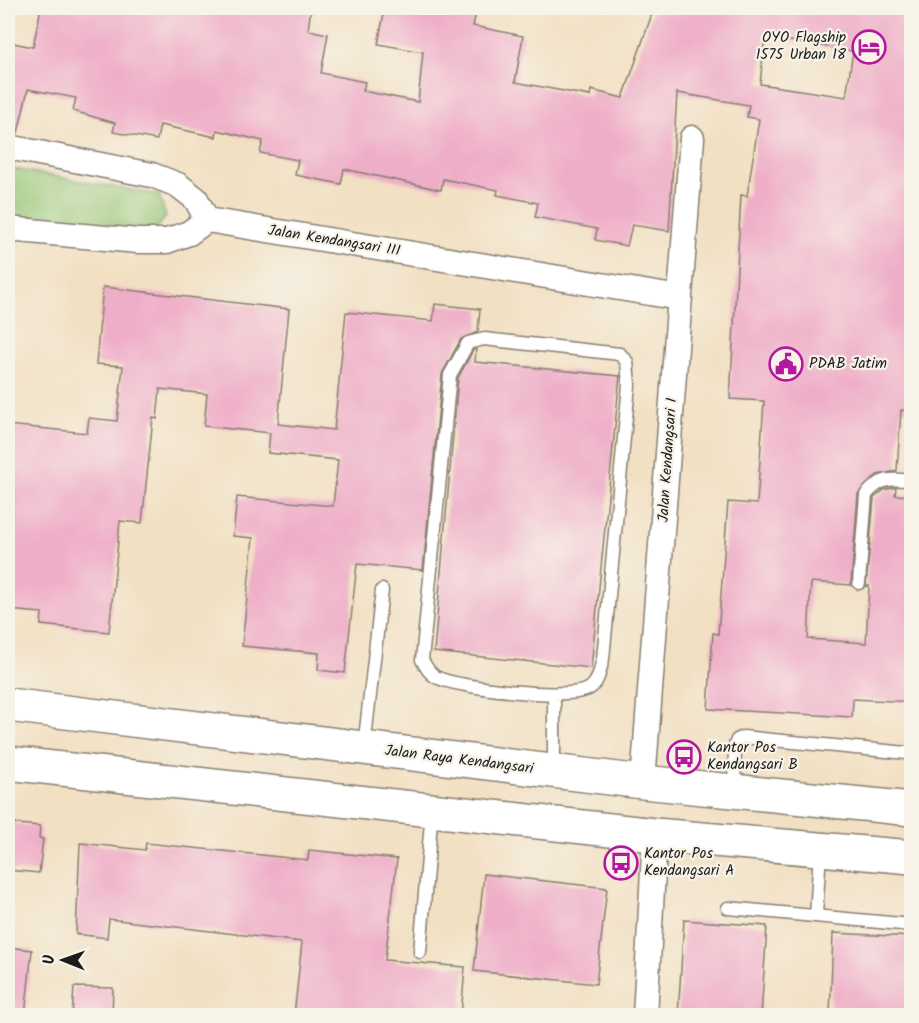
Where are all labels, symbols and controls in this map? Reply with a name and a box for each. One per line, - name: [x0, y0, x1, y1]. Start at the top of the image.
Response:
- place label: OYO Flagship 1575 Urban 18: [756, 26, 847, 67]
- hotel icon: OYO Flagship 1575 Urban 18: [851, 29, 887, 65]
- street label: Jalan Kendangsari III: [266, 219, 402, 263]
- public building icon: PDAB Jatim: [768, 346, 804, 382]
- place label: PDAB Jatim: [809, 352, 887, 376]
- street label: Jalan Kendangsari I: [652, 397, 684, 523]
- place label: Kantor Pos Kendangsari B: [707, 736, 798, 777]
- street label: Jalan Raya Kendangsari: [383, 739, 536, 781]
- bus stop icon: Kantor Pos Kendangsari B: [666, 739, 702, 775]
- place label: Kantor Pos Kendangsari A: [644, 842, 734, 883]
- bus stop icon: Kantor Pos Kendangsari A: [603, 845, 639, 881]
- north arrow: [33, 930, 93, 990]
- text: U: [37, 954, 62, 965]

